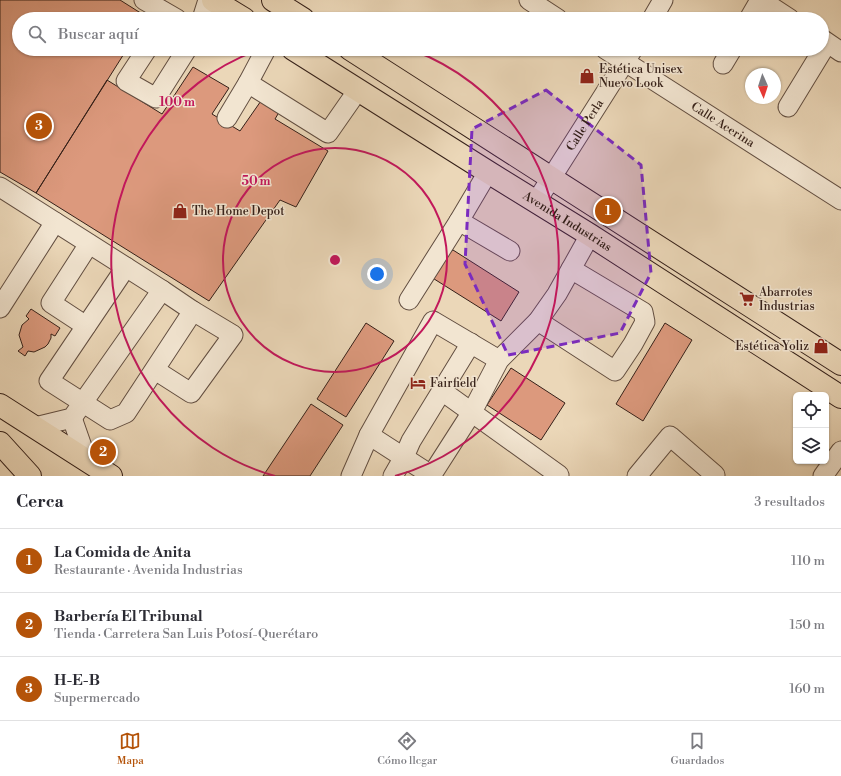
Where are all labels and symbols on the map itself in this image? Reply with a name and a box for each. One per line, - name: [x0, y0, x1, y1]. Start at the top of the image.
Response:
- place label: Estética Unisex Nuevo Look: [599, 62, 684, 91]
- shop icon: Estética Unisex Nuevo Look: [578, 67, 596, 85]
- north arrow: [745, 68, 781, 104]
- text: 100 m: [159, 95, 195, 110]
- street label: Calle Perla: [563, 96, 608, 154]
- street label: Calle Acerina: [688, 99, 758, 151]
- pin: 3: [26, 111, 52, 141]
- text: 50 m: [241, 174, 271, 189]
- street label: Avenida Industrias: [519, 188, 614, 255]
- pin: 1: [595, 196, 621, 226]
- shop icon: The Home Depot: [171, 202, 189, 220]
- place label: The Home Depot: [192, 204, 285, 219]
- centre of rings: [328, 253, 342, 267]
- your location: [367, 264, 387, 284]
- place label: Abarrotes Industrias: [758, 285, 815, 314]
- supermarket icon: Abarrotes Industrias: [738, 290, 756, 308]
- shop icon: Estética Yoliz: [812, 337, 830, 355]
- place label: Estética Yoliz: [735, 339, 809, 354]
- hotel icon: Fairfield: [409, 374, 427, 392]
- place label: Fairfield: [430, 376, 477, 391]
- pin: 2: [90, 437, 116, 467]

